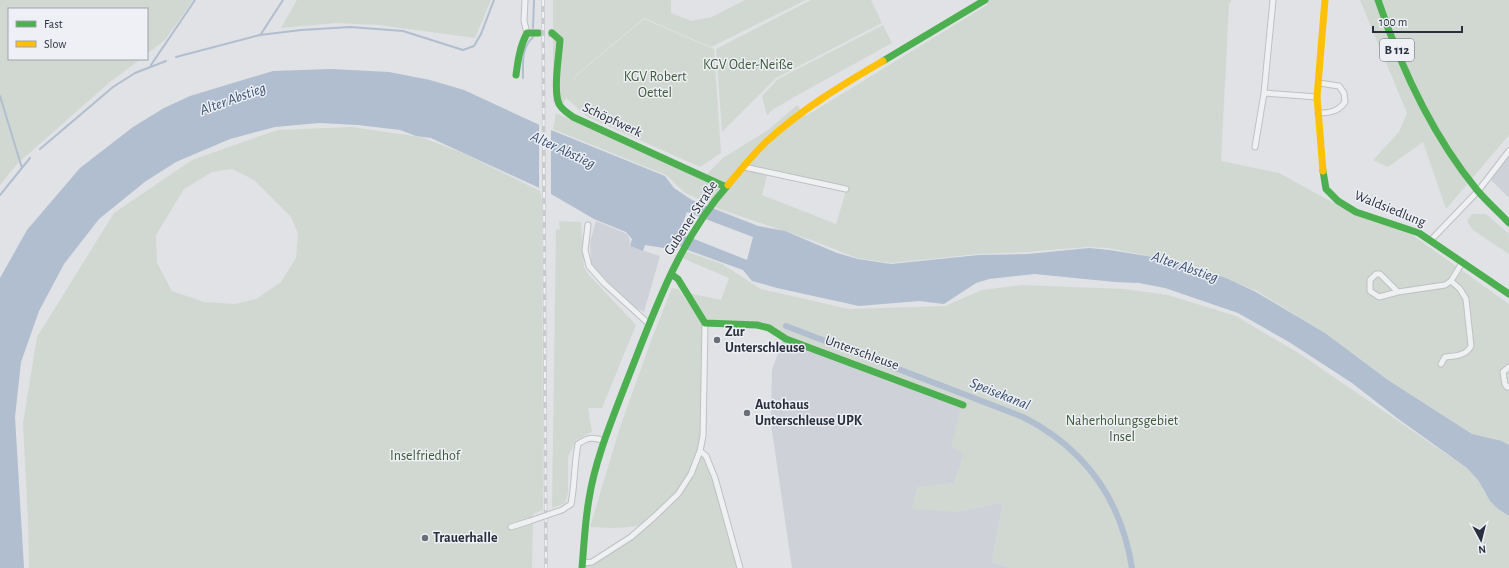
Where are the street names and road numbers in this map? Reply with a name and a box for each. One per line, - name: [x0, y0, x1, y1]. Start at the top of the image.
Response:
- road number: B 112: [1380, 39, 1414, 61]
- street label: Schöpfwerk: [580, 100, 644, 140]
- street label: Gubener Straße: [662, 178, 720, 258]
- street label: Waldsiedlung: [1352, 188, 1428, 230]
- street label: Unterschleuse: [823, 333, 901, 373]

